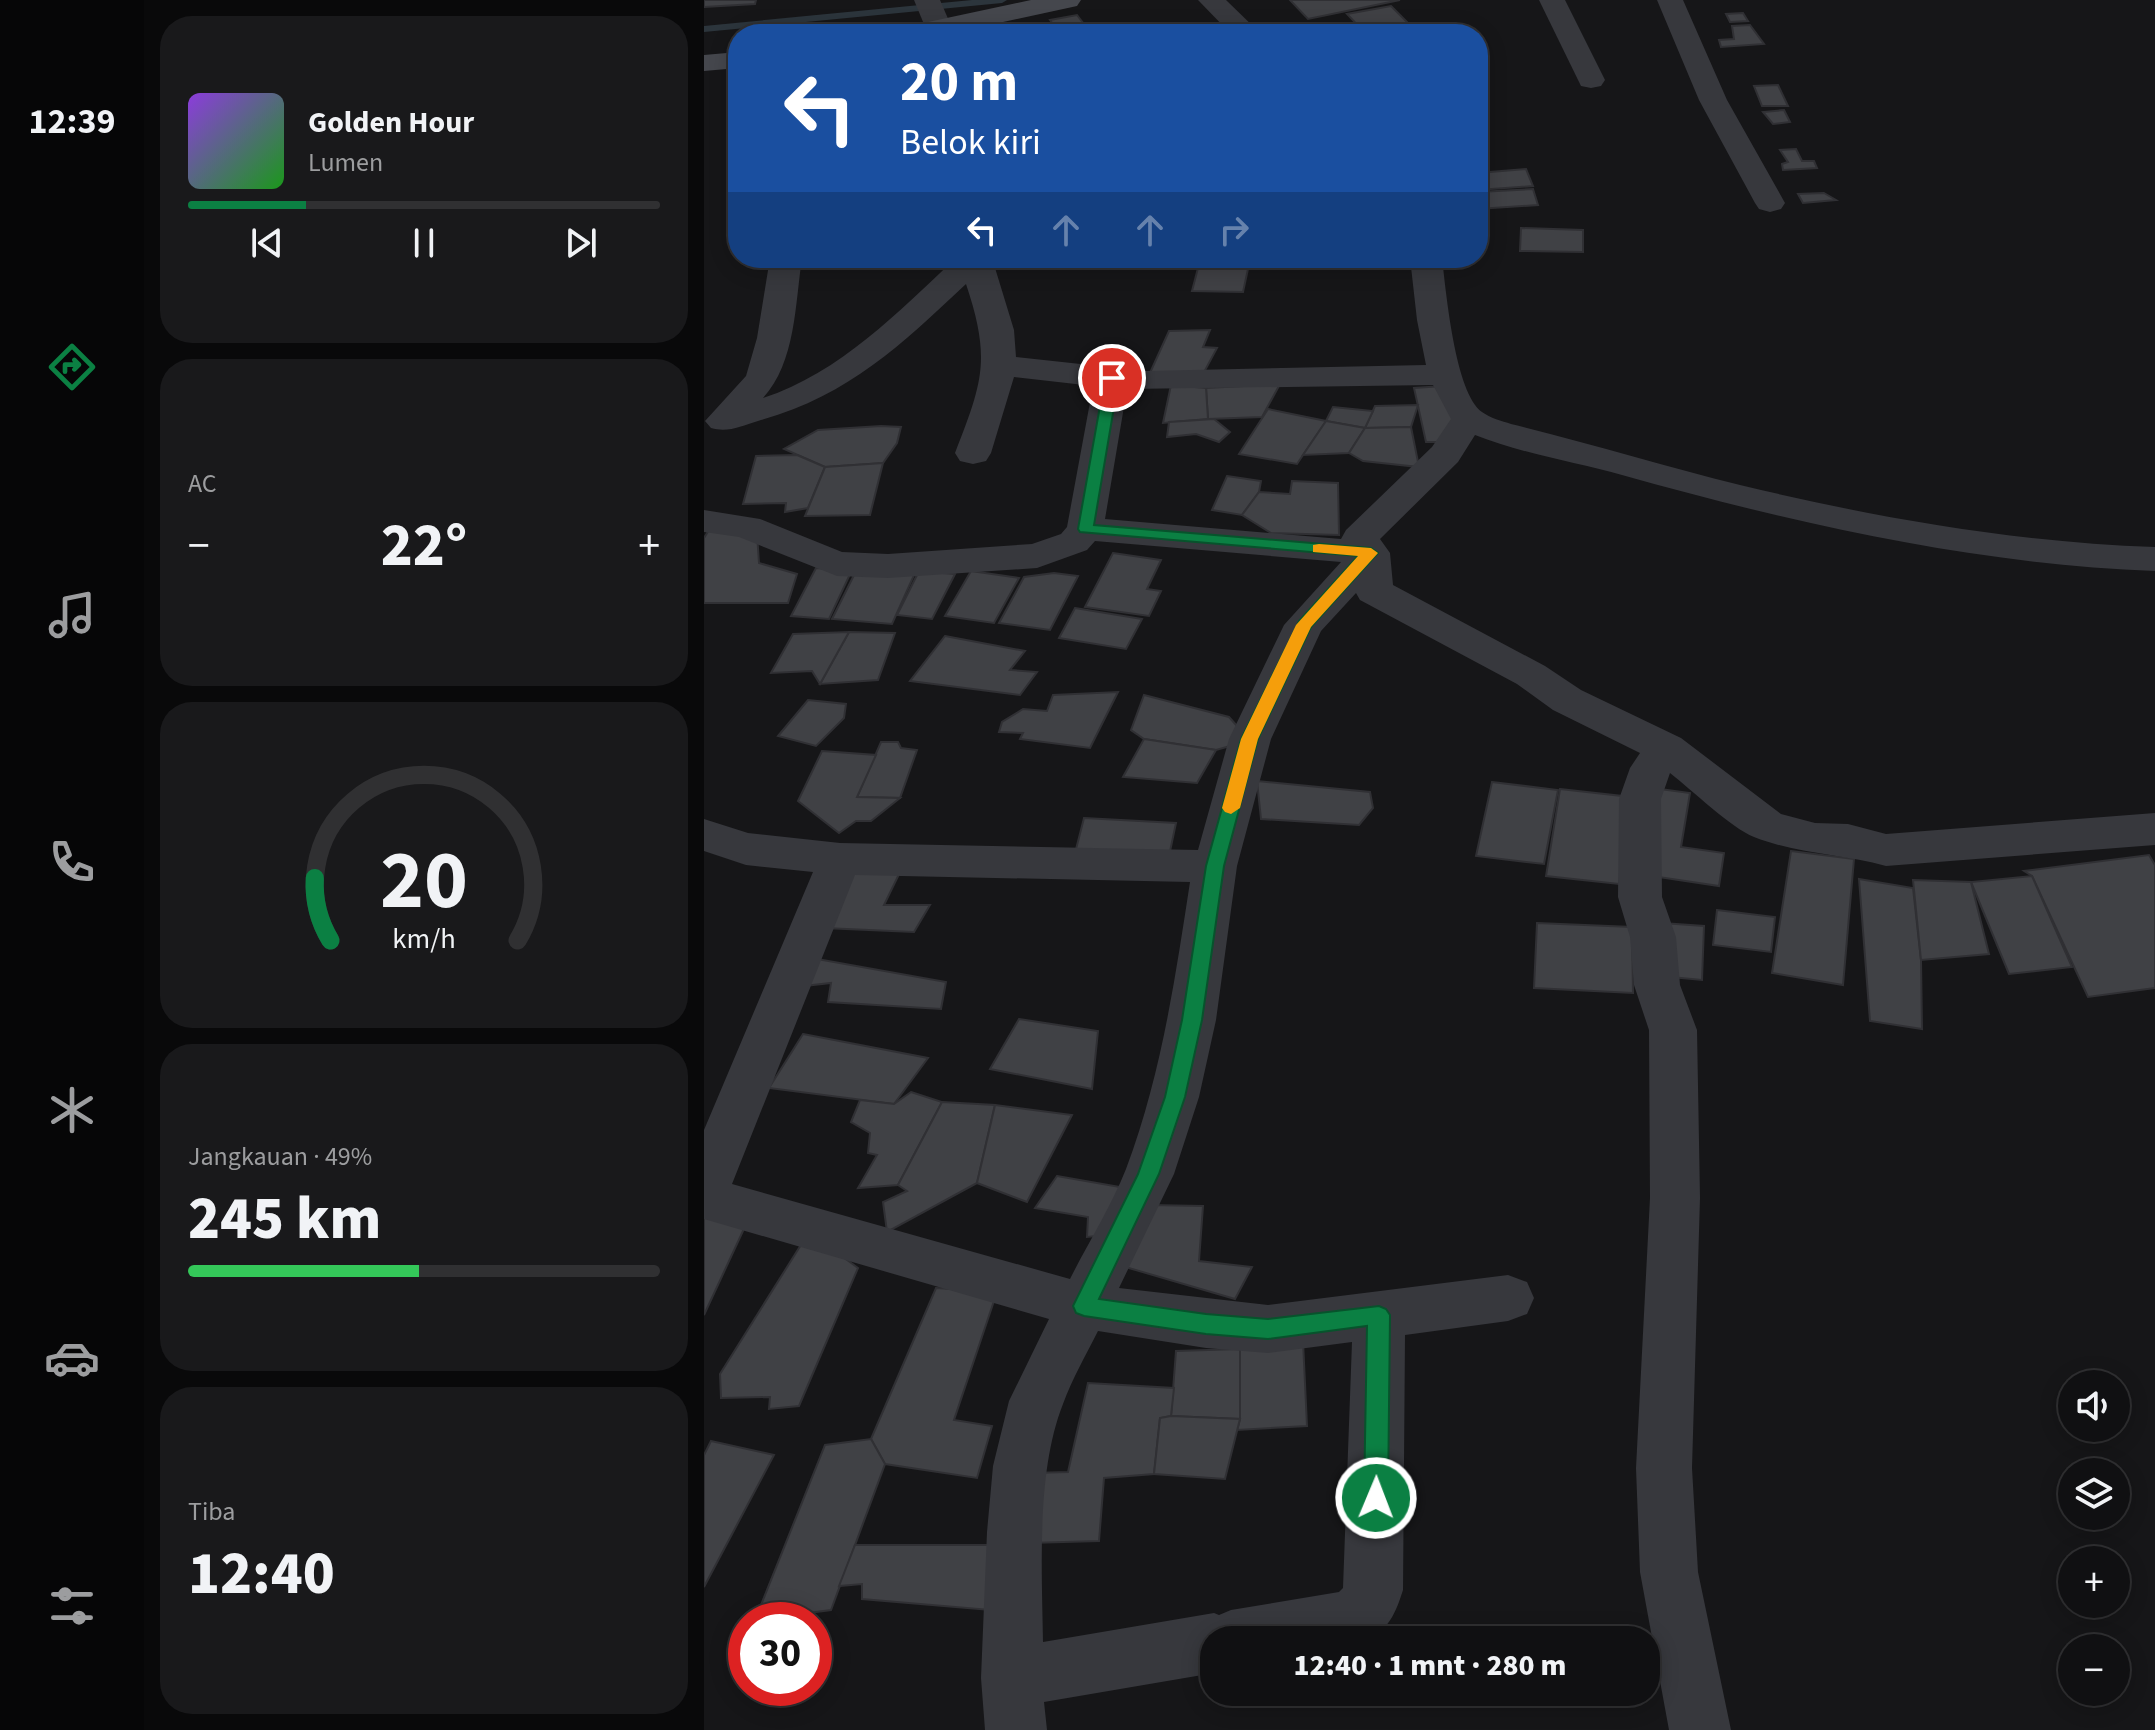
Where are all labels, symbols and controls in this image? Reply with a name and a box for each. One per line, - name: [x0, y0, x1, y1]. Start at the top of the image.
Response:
- text: 20 m: [900, 43, 1018, 122]
- icon: left: [768, 56, 872, 160]
- text: 12:39: [29, 96, 115, 147]
- text: Golden Hour: [308, 101, 474, 144]
- text: Belok kiri: [900, 117, 1041, 168]
- text: Lumen: [308, 144, 383, 181]
- icon: left: [960, 208, 1004, 252]
- icon: ahead: [1044, 208, 1088, 252]
- icon: ahead: [1128, 208, 1172, 252]
- icon: right: [1212, 208, 1256, 252]
- icon: previous: [245, 221, 289, 265]
- icon: pause: [402, 221, 446, 265]
- icon: next: [559, 221, 603, 265]
- icon: directions: [44, 339, 100, 395]
- pin: [1078, 344, 1146, 412]
- icon: arrive: [1090, 356, 1134, 400]
- text: AC: [188, 465, 217, 502]
- text: 22°: [381, 504, 467, 589]
- text: −: [188, 515, 210, 578]
- text: +: [638, 515, 660, 578]
- icon: music: [44, 587, 100, 643]
- text: 20: [380, 822, 468, 940]
- icon: phone: [44, 834, 100, 890]
- text: km/h: [392, 919, 456, 959]
- icon: climate: [44, 1082, 100, 1138]
- text: Jangkauan · 49%: [188, 1138, 372, 1175]
- text: 245 km: [188, 1177, 381, 1262]
- icon: car: [44, 1330, 100, 1386]
- map controls: [2058, 1370, 2130, 1706]
- button: sound: [2058, 1370, 2130, 1442]
- position arrow: [1334, 1456, 1418, 1540]
- button: layers: [2058, 1458, 2130, 1530]
- text: Tiba: [188, 1493, 235, 1530]
- text: 12:40: [188, 1532, 335, 1617]
- button: +: [2058, 1546, 2130, 1618]
- icon: filters: [44, 1578, 100, 1634]
- speed limit sign: 30: [728, 1602, 832, 1706]
- button: −: [2058, 1634, 2130, 1706]
- text: 12:40 · 1 mnt · 280 m: [1294, 1644, 1566, 1687]

